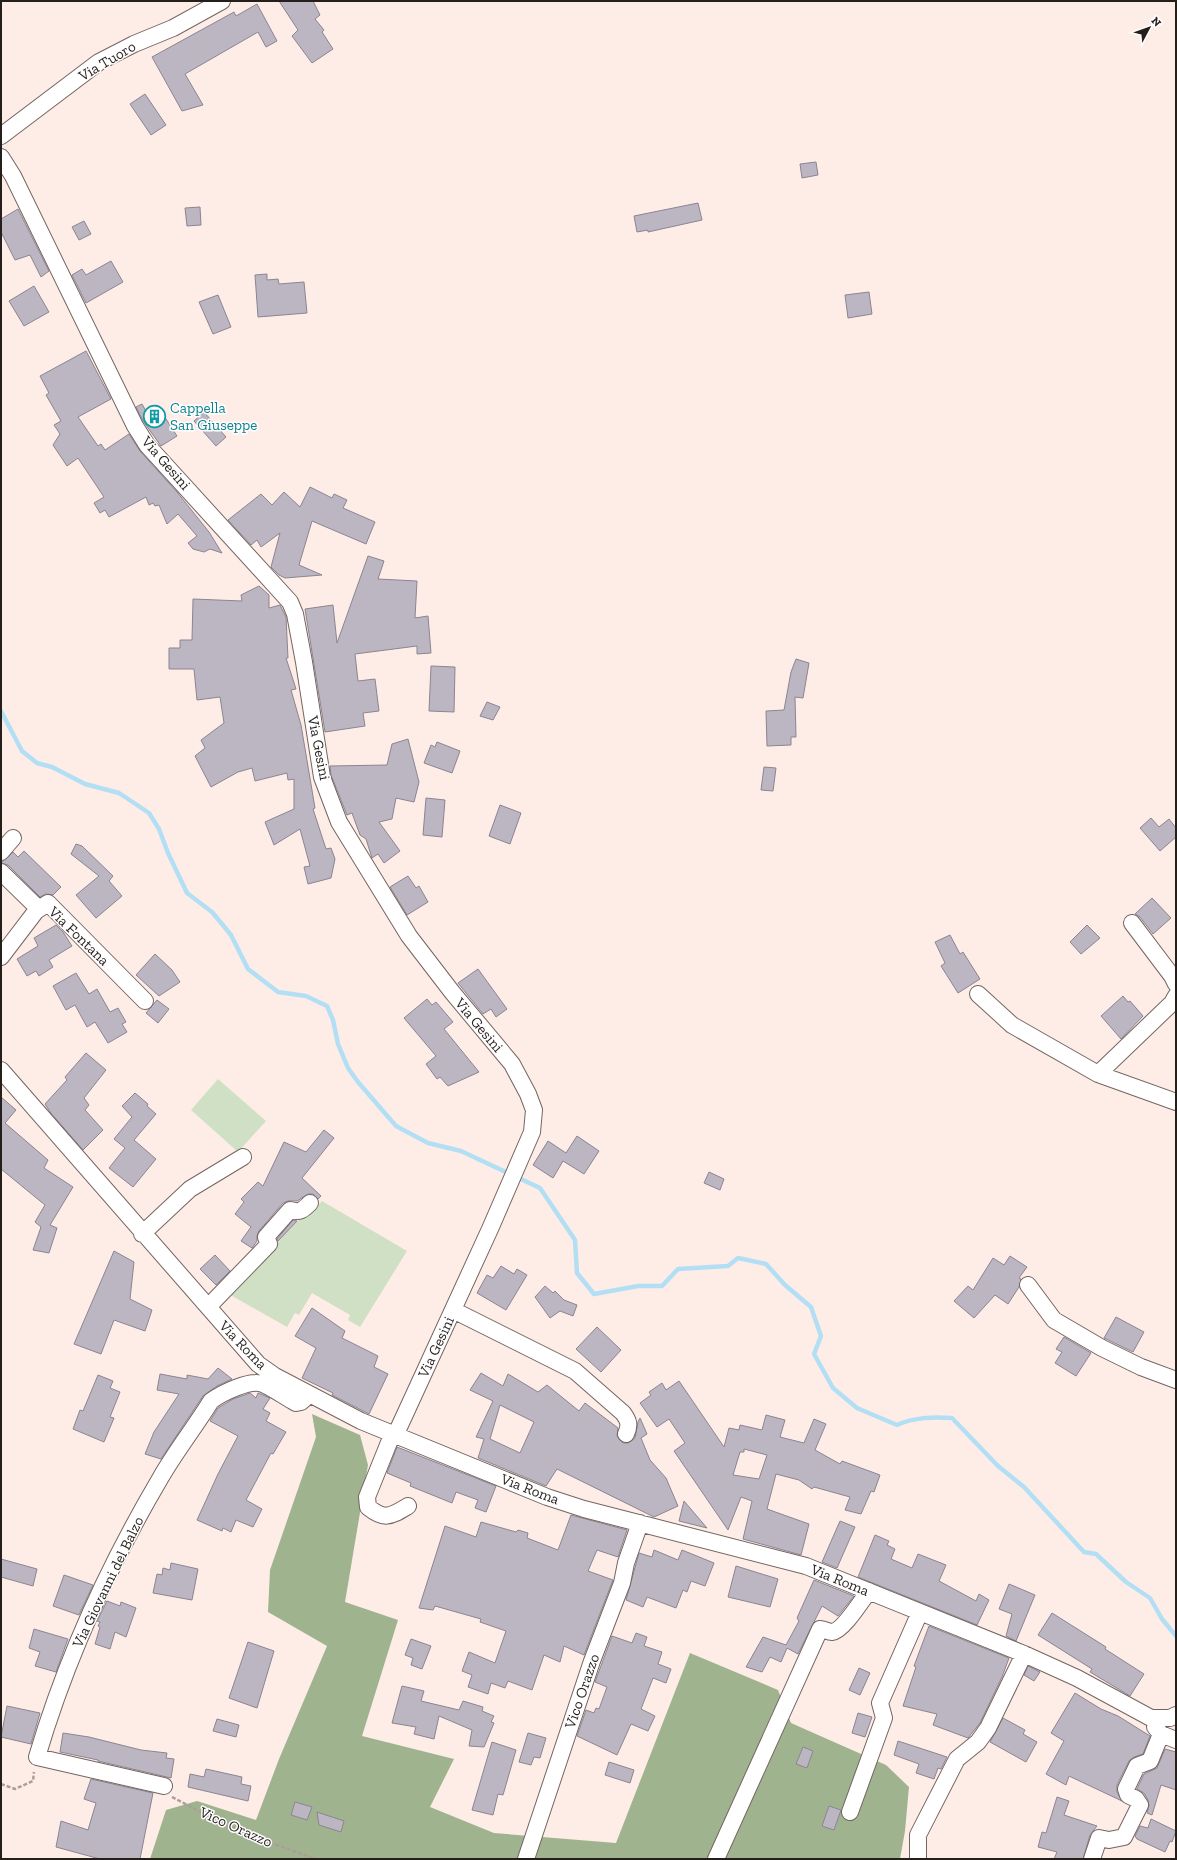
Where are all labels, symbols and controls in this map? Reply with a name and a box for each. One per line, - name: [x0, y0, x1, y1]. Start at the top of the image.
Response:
- north arrow: [1129, 8, 1169, 48]
- text: N: [1149, 14, 1164, 30]
- street label: Via Tuoro: [74, 37, 139, 86]
- place label: Cappella San Giuseppe: [170, 399, 257, 434]
- building icon: Cappella San Giuseppe: [142, 404, 168, 430]
- street label: Via Gesini: [137, 432, 194, 494]
- street label: Via Gesini: [304, 713, 334, 782]
- street label: Via Fontana: [44, 902, 113, 969]
- street label: Via Gesini: [450, 993, 507, 1056]
- street label: Via Gesini: [414, 1314, 458, 1381]
- street label: Via Roma: [215, 1316, 271, 1373]
- street label: Via Roma: [497, 1469, 562, 1508]
- street label: Via Giovanni del Balzo: [68, 1513, 148, 1651]
- street label: Via Roma: [807, 1560, 872, 1600]
- street label: Vico Orazzo: [561, 1651, 603, 1732]
- street label: Vico Orazzo: [196, 1803, 275, 1851]

